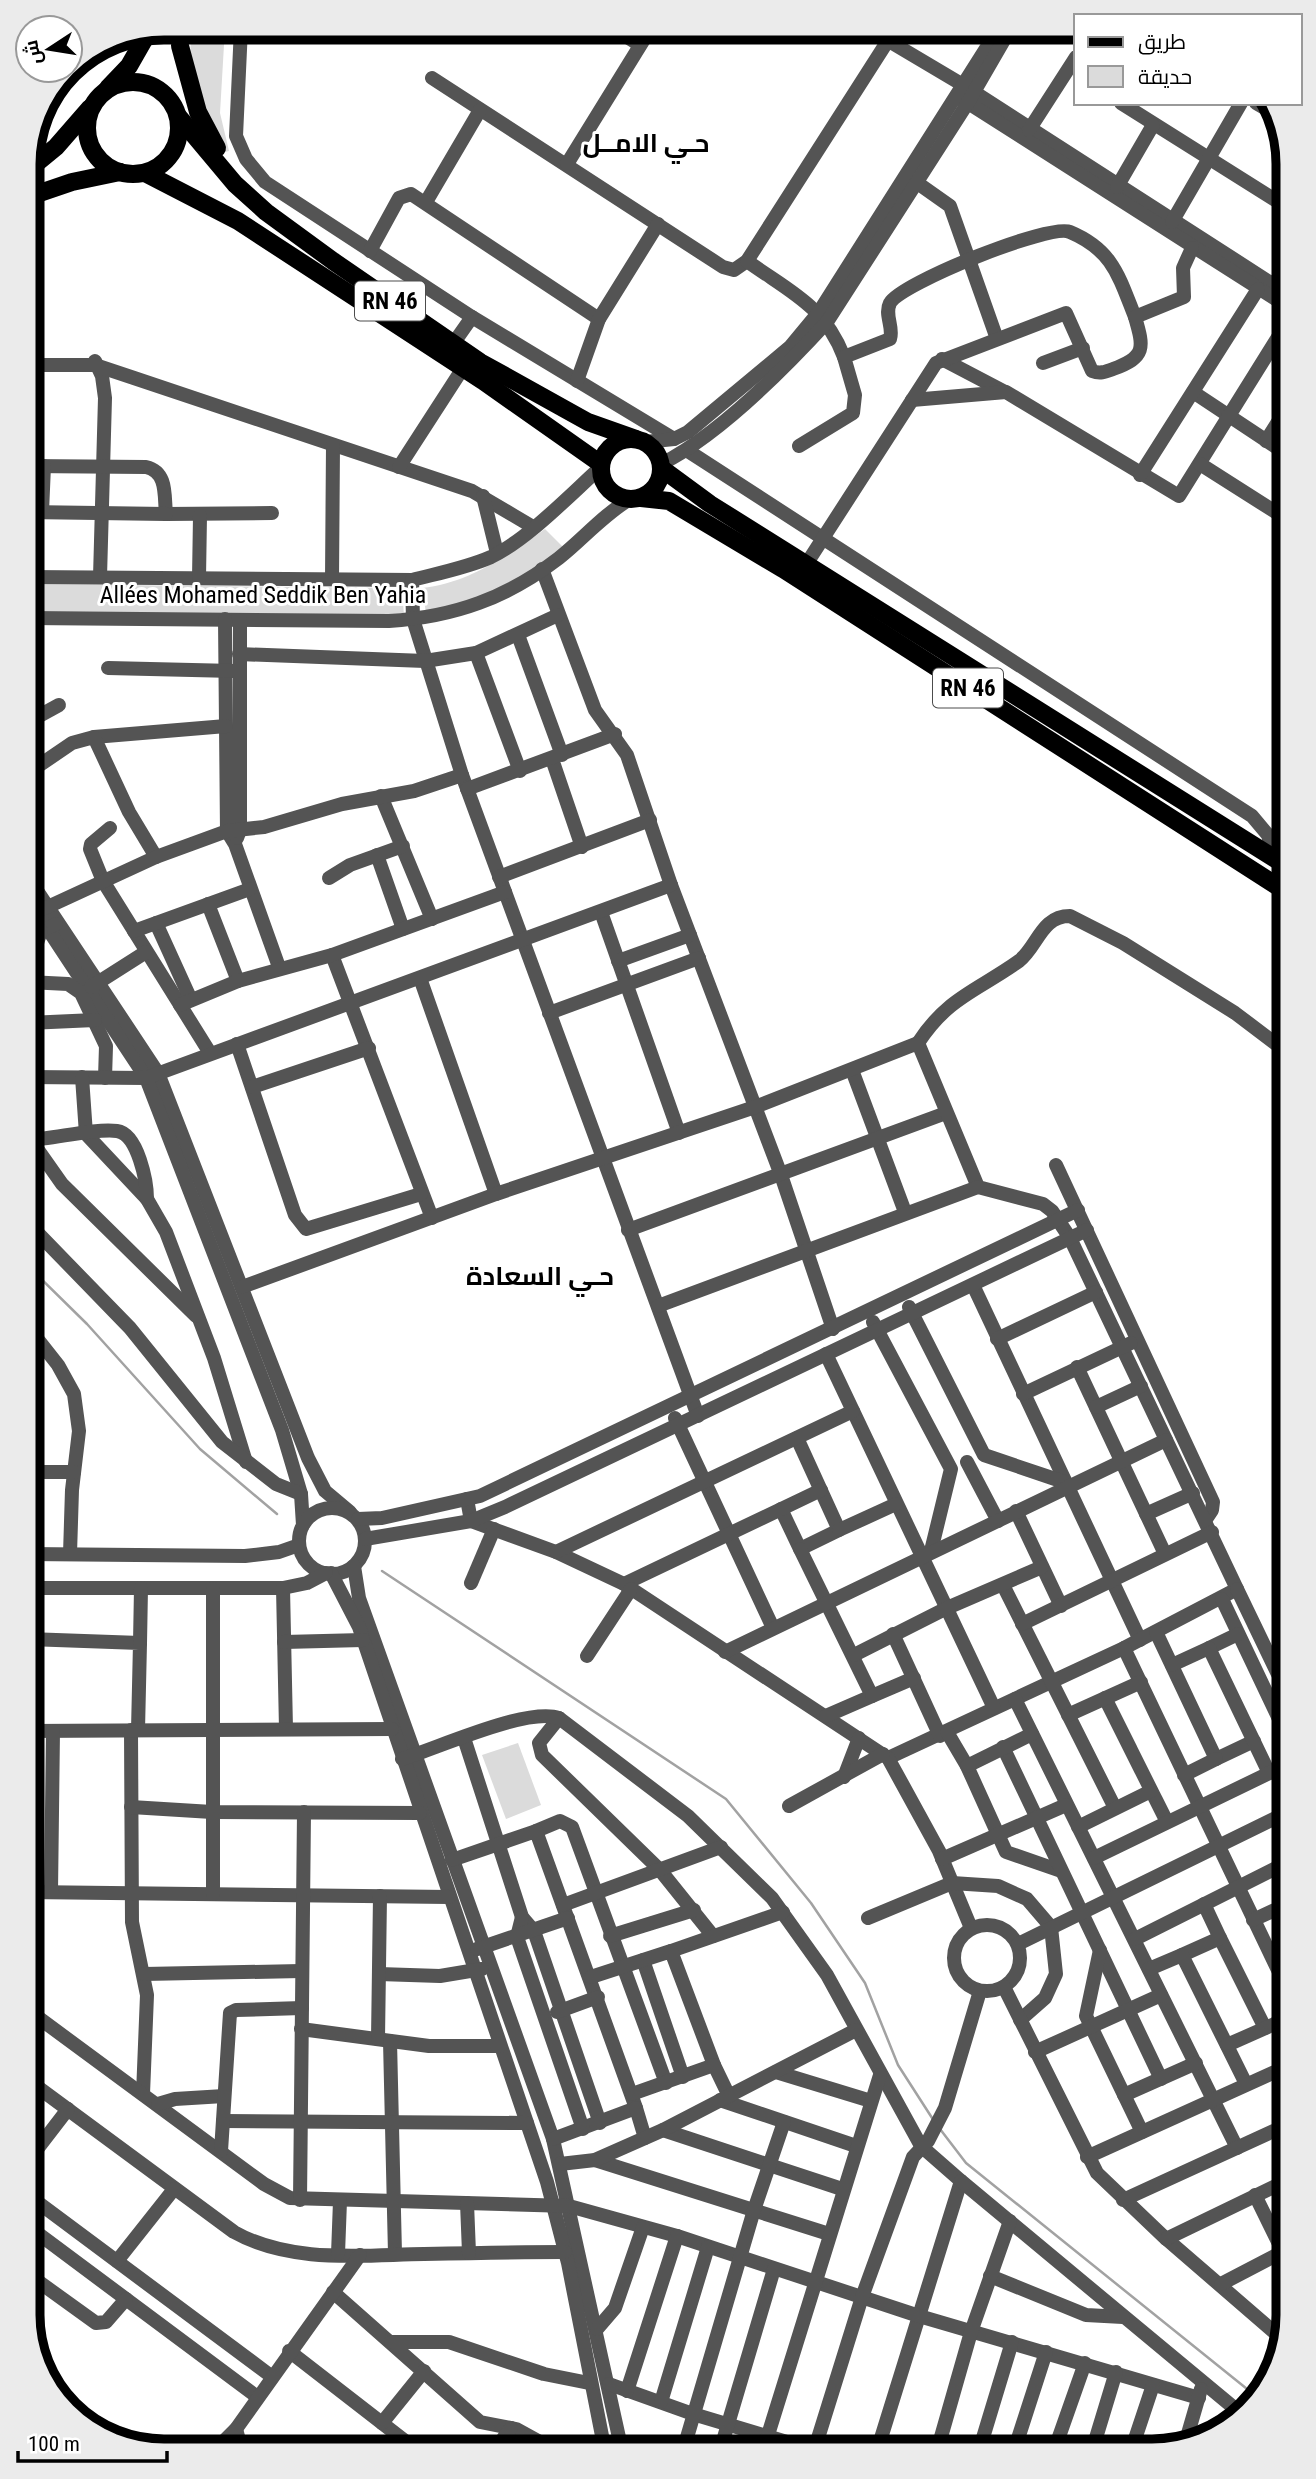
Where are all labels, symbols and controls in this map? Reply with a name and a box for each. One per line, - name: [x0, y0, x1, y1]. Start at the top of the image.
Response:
- north arrow: [14, 14, 84, 84]
- legend: [1074, 14, 1302, 105]
- text: طريق: [1138, 30, 1186, 55]
- text: ش: [19, 38, 47, 67]
- text: حديقة: [1138, 65, 1192, 89]
- district label: حـي الامــل: [582, 128, 710, 164]
- road number: RN 46: [355, 282, 425, 320]
- street label: Allées Mohamed Seddik Ben Yahia: [100, 581, 426, 609]
- road number: RN 46: [933, 668, 1003, 708]
- district label: حـي السعادة: [466, 1261, 614, 1297]
- scale bar: [18, 2420, 166, 2464]
- text: 100 m: [28, 2432, 80, 2456]

